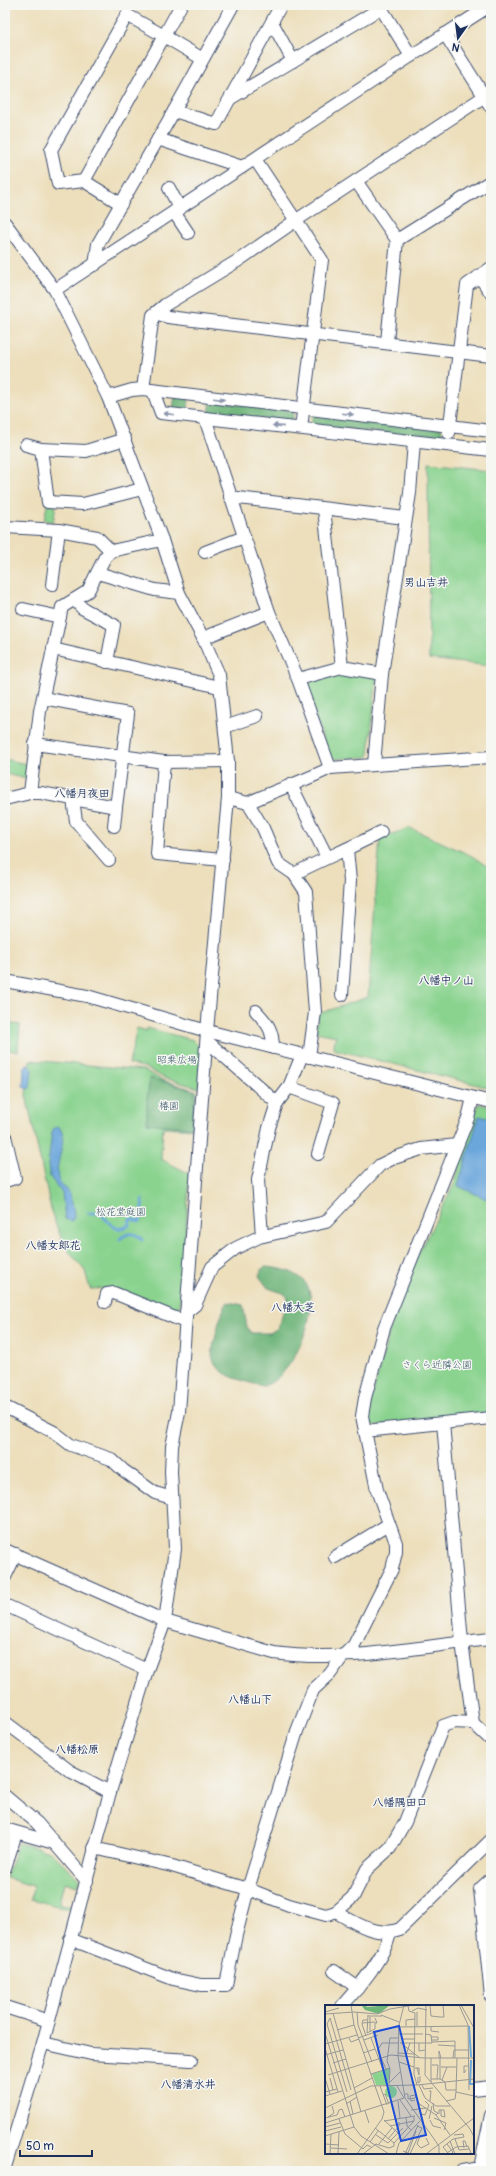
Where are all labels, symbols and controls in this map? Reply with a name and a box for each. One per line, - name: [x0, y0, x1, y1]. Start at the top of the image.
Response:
- north arrow: [438, 18, 478, 58]
- text: N: [450, 40, 461, 54]
- one-way arrow: [213, 396, 225, 402]
- one-way arrow: [163, 411, 175, 417]
- one-way arrow: [342, 411, 355, 417]
- one-way arrow: [272, 423, 284, 430]
- district label: 男山吉井: [404, 576, 448, 589]
- district label: 八幡月夜田: [55, 787, 110, 800]
- district label: 八幡中ノ山: [419, 974, 474, 987]
- park label: 昭乗広場: [157, 1054, 197, 1066]
- park label: 椿園: [159, 1100, 179, 1112]
- park label: 松花堂庭園: [96, 1206, 146, 1218]
- district label: 八幡女郎花: [26, 1239, 81, 1252]
- district label: 八幡大芝: [271, 1301, 315, 1314]
- park label: さくら近隣公園: [402, 1359, 472, 1371]
- district label: 八幡山下: [228, 1693, 272, 1706]
- district label: 八幡松原: [55, 1743, 99, 1756]
- district label: 八幡隅田口: [373, 1796, 428, 1809]
- inset map: [325, 2005, 474, 2154]
- district label: 八幡清水井: [161, 2078, 216, 2091]
- scale bar: [20, 2132, 92, 2158]
- text: 50 m: [26, 2139, 54, 2154]

